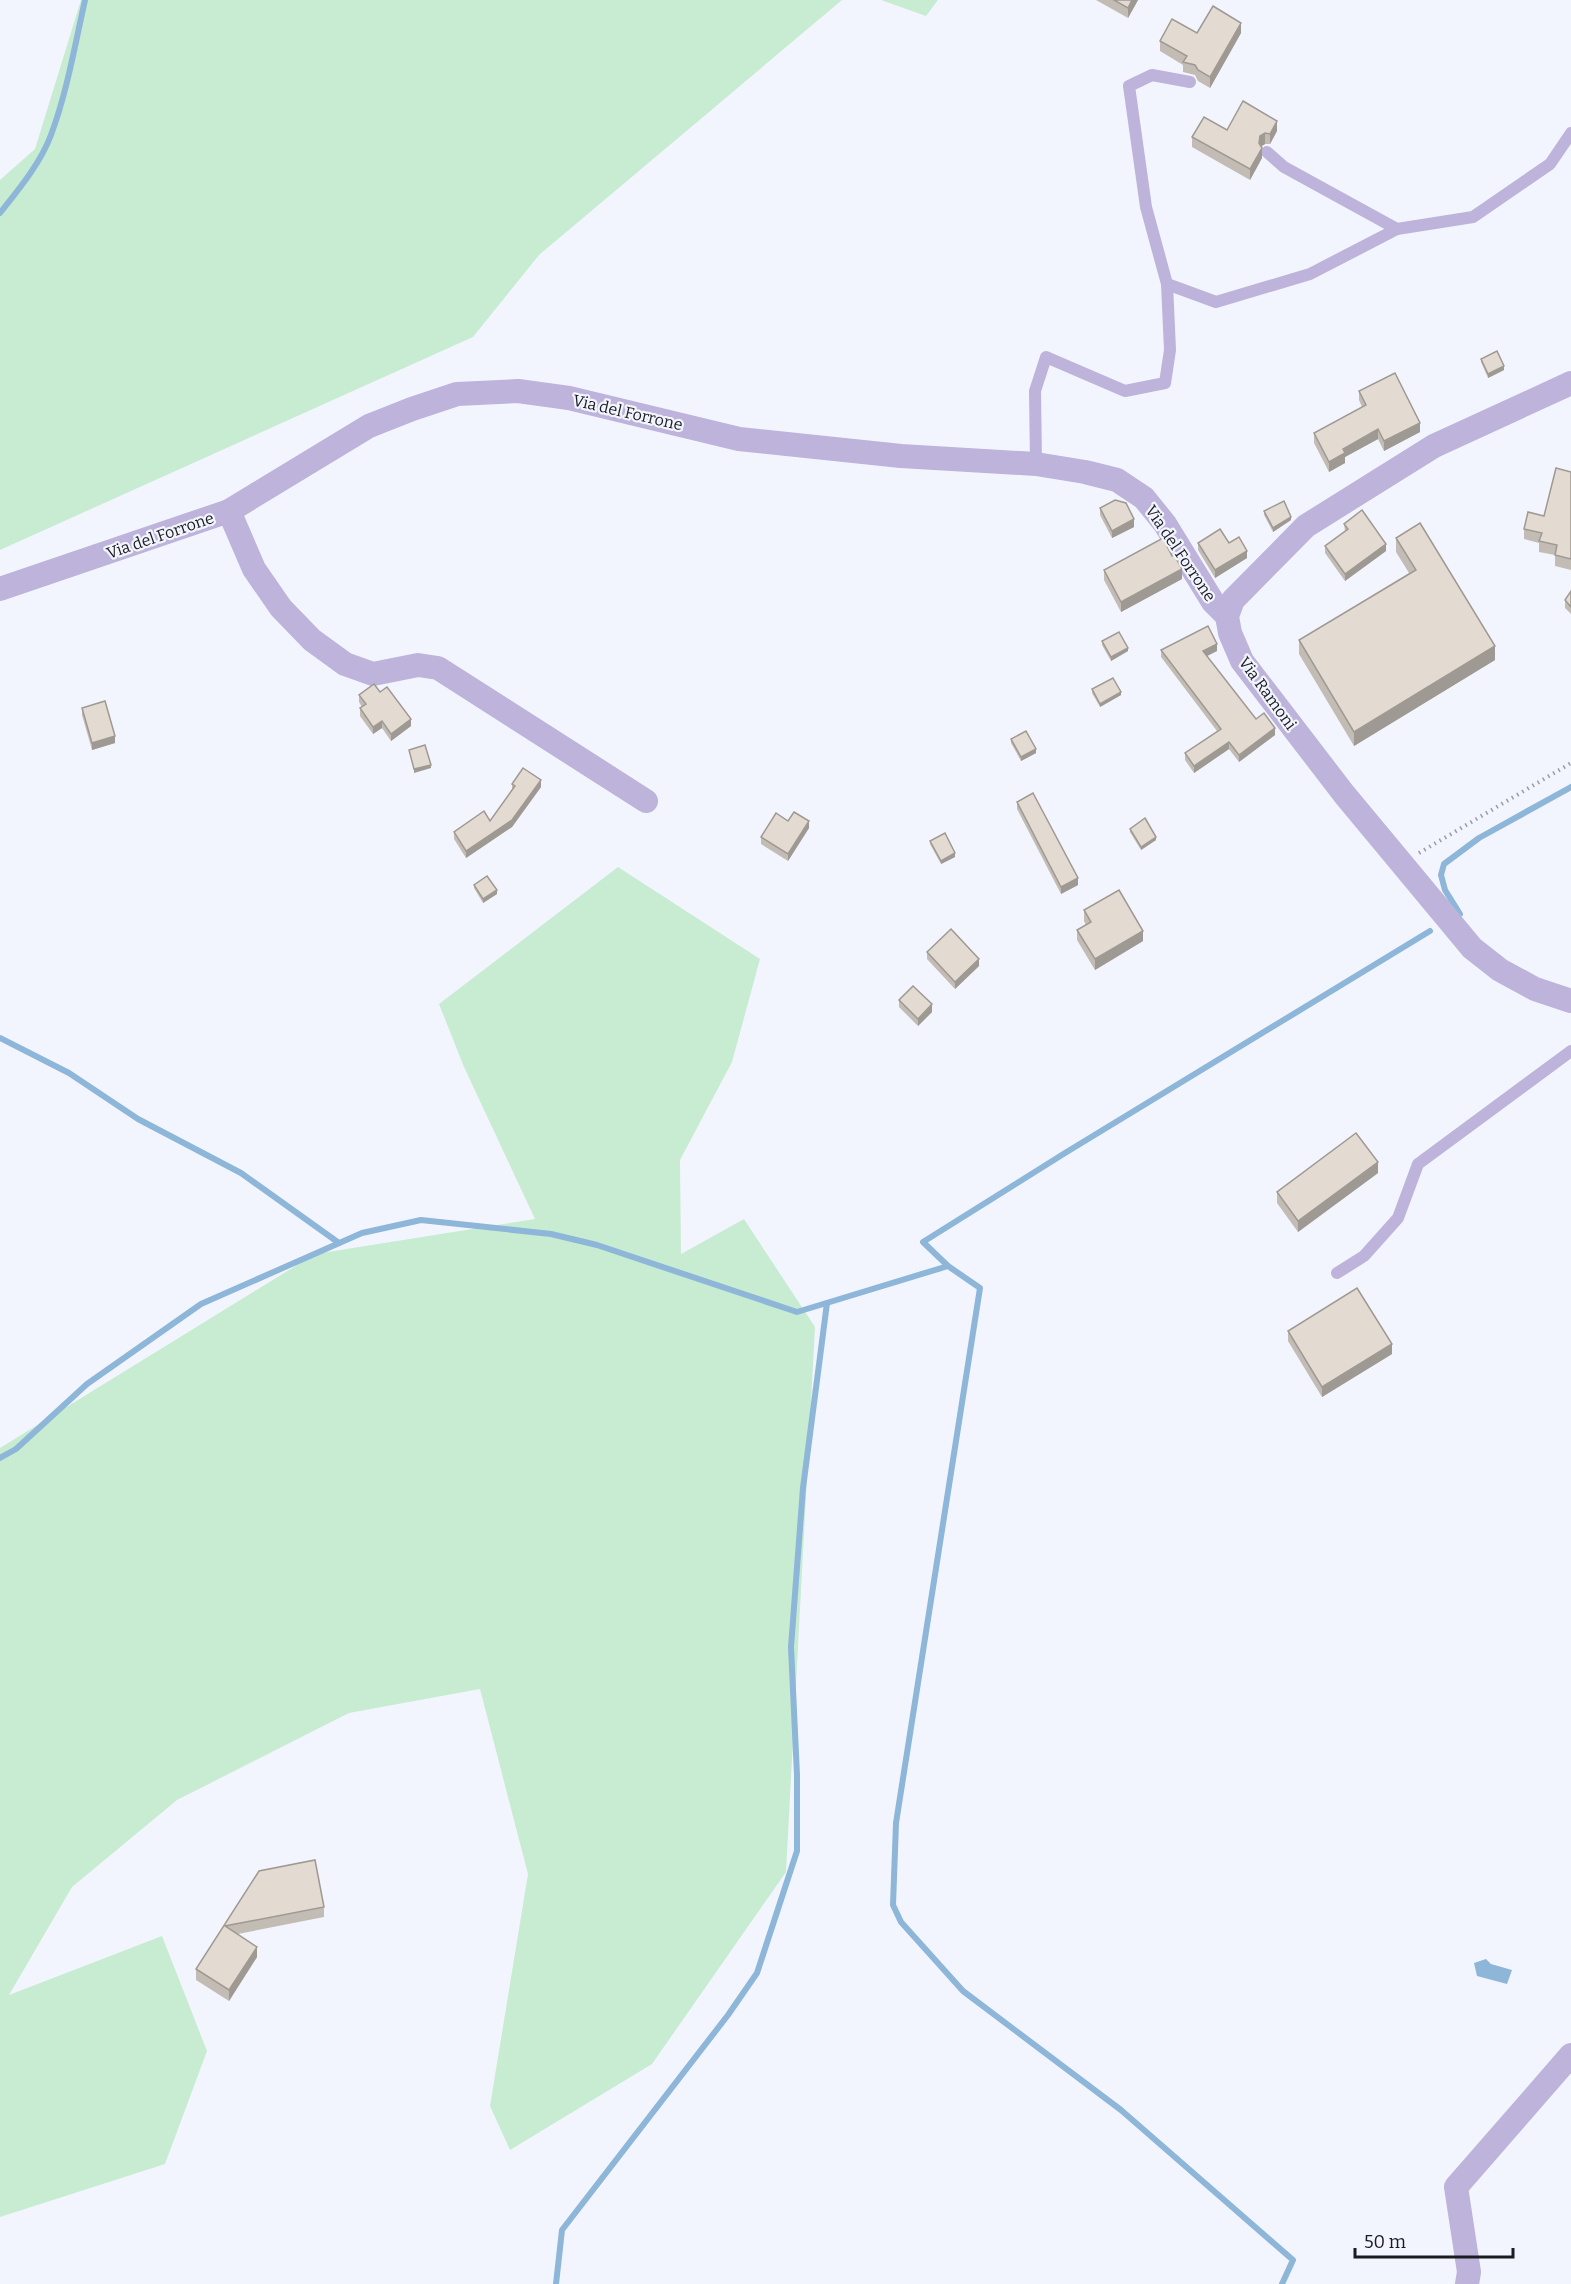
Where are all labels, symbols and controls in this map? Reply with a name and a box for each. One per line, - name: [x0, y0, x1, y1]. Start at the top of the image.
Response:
- street label: Via del Forrone: [571, 391, 685, 434]
- street label: Via del Forrone: [1141, 502, 1220, 605]
- street label: Via del Forrone: [104, 508, 216, 563]
- street label: Via Ramoni: [1235, 653, 1300, 734]
- scale bar: [1355, 2221, 1512, 2259]
- text: 50 m: [1364, 2231, 1406, 2253]

